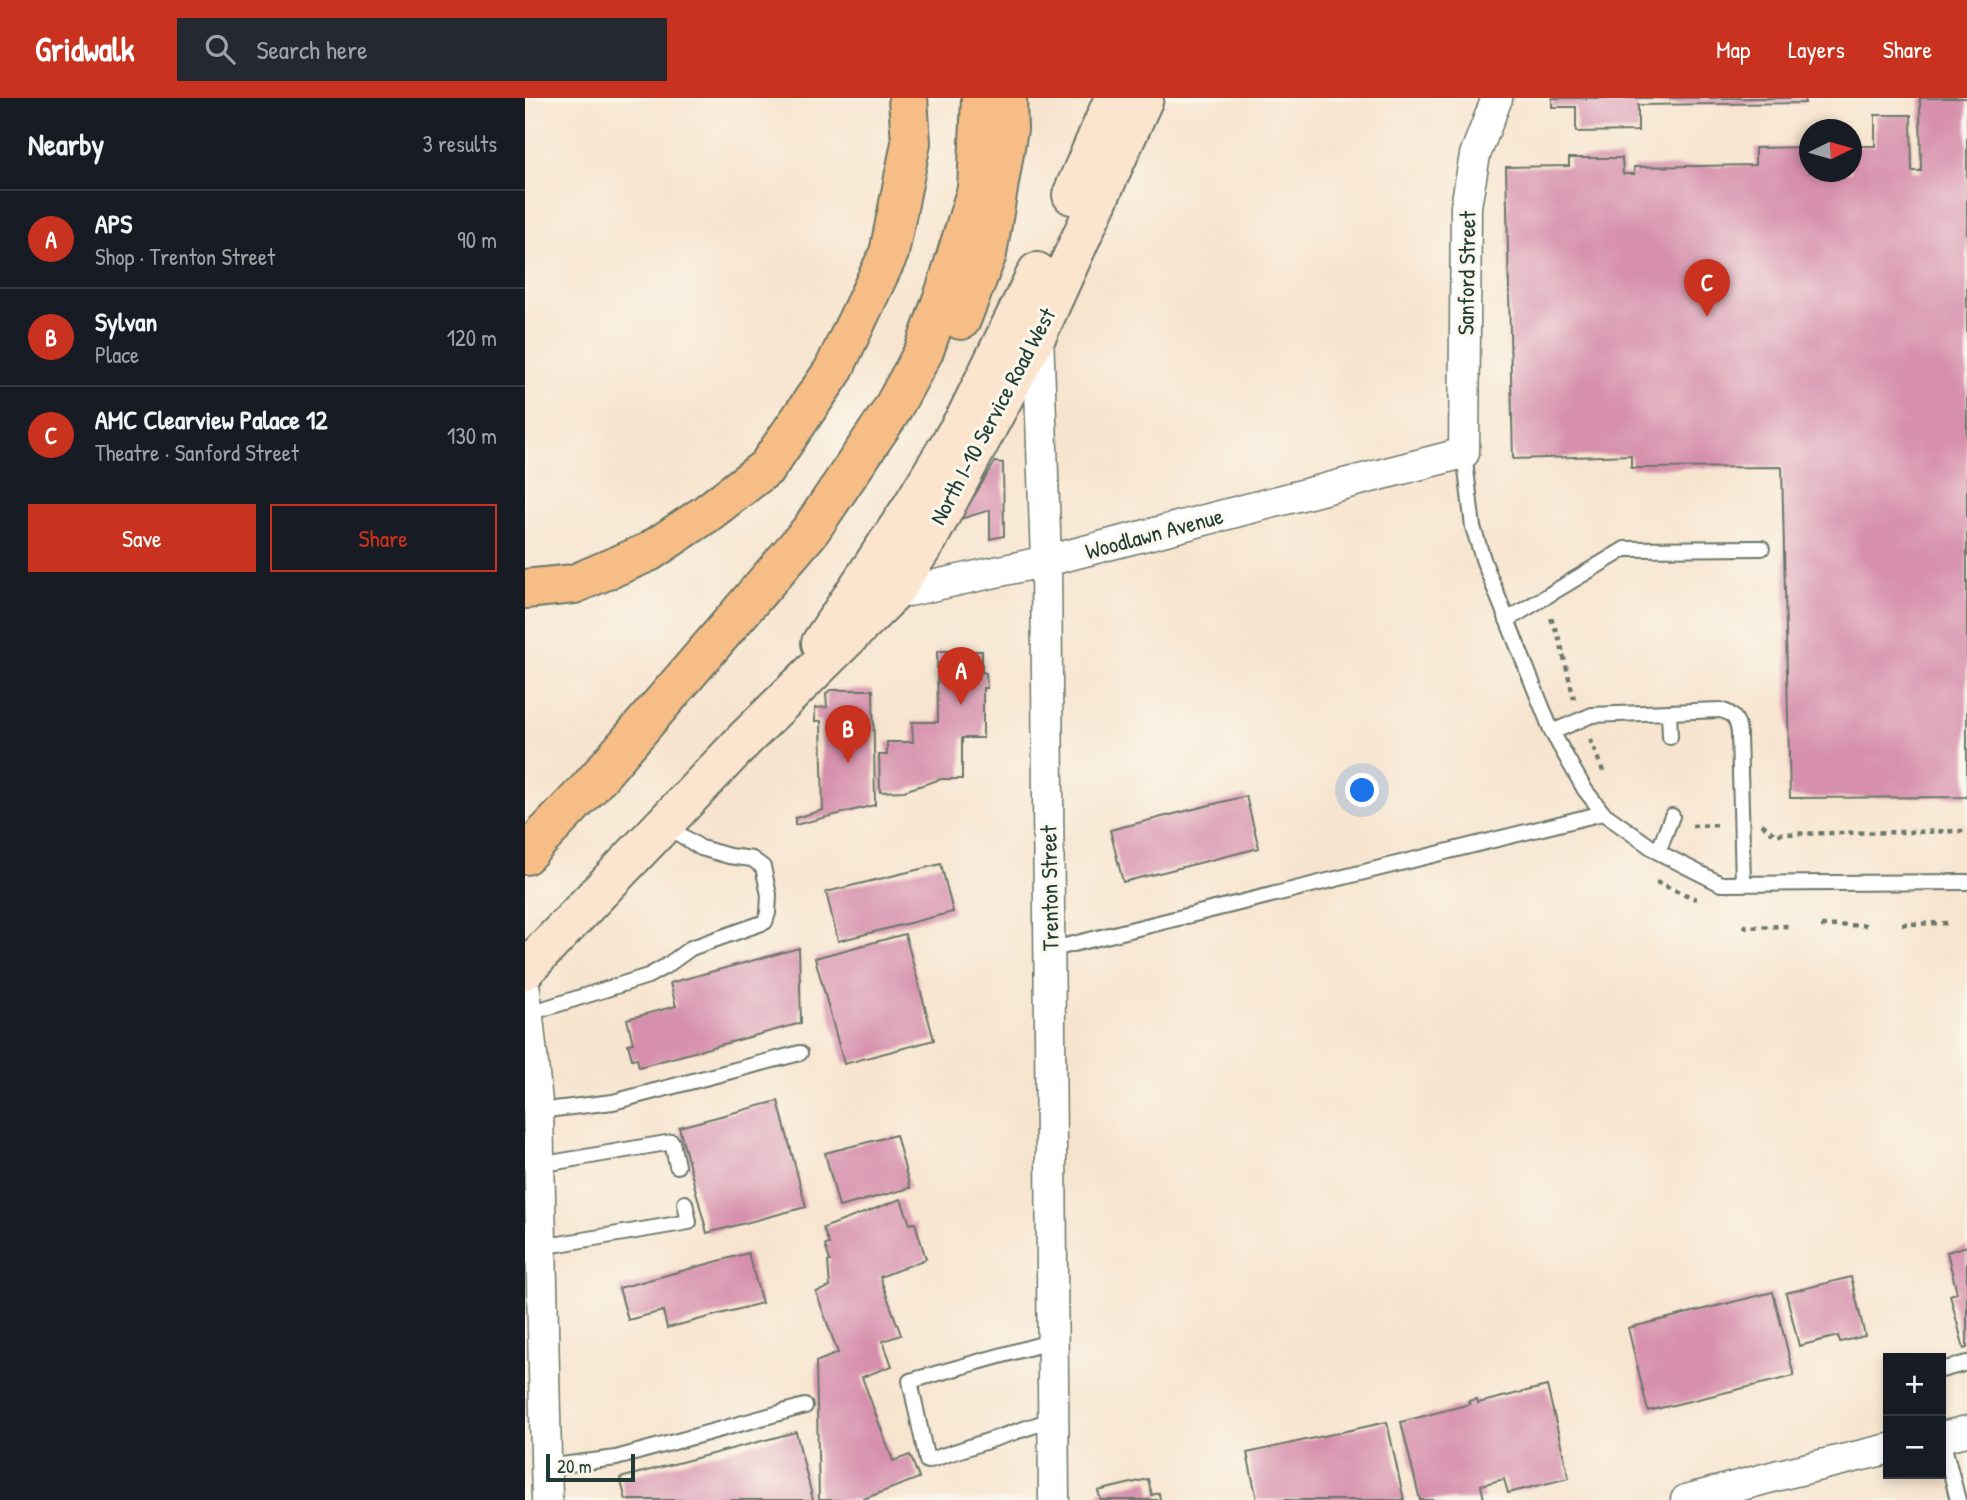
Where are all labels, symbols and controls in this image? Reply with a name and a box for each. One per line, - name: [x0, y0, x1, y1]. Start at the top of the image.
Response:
- search box: [177, 18, 667, 81]
- text: Gridwalk: [35, 27, 135, 71]
- icon: search: [201, 30, 239, 68]
- text: Search here: [257, 32, 368, 67]
- text: Map: [1716, 33, 1750, 65]
- text: Layers: [1788, 33, 1845, 65]
- text: Share: [1883, 33, 1932, 65]
- north arrow: [1799, 119, 1862, 182]
- text: Nearby: [28, 124, 104, 164]
- text: 3 results: [422, 128, 497, 159]
- text: APS: [95, 206, 132, 241]
- street label: Sanford Street: [1449, 210, 1483, 335]
- text: A: [45, 224, 57, 255]
- text: 90 m: [457, 224, 497, 255]
- text: Shop · Trenton Street: [95, 241, 275, 272]
- pin: C: [1684, 259, 1730, 317]
- street label: North I-10 Service Road West: [922, 301, 1063, 530]
- text: Sylvan: [95, 304, 157, 339]
- text: B: [45, 322, 57, 353]
- text: 120 m: [447, 322, 497, 353]
- text: Place: [95, 339, 139, 370]
- text: AMC Clearview Palace 12: [95, 402, 328, 437]
- text: C: [45, 420, 57, 451]
- text: 130 m: [447, 420, 497, 451]
- text: Theatre · Sanford Street: [95, 437, 299, 468]
- street label: Woodlawn Avenue: [1082, 500, 1226, 566]
- button: Save: [28, 504, 256, 572]
- button: Share: [270, 504, 497, 572]
- pin: A: [938, 647, 984, 705]
- pin: B: [825, 705, 871, 763]
- your location: [1345, 773, 1379, 807]
- street label: Trenton Street: [1032, 824, 1066, 951]
- map controls: [1883, 1353, 1946, 1479]
- button: +: [1883, 1353, 1946, 1416]
- button: −: [1883, 1416, 1946, 1479]
- scale bar: [546, 1451, 635, 1483]
- text: 20 m: [557, 1453, 592, 1479]

